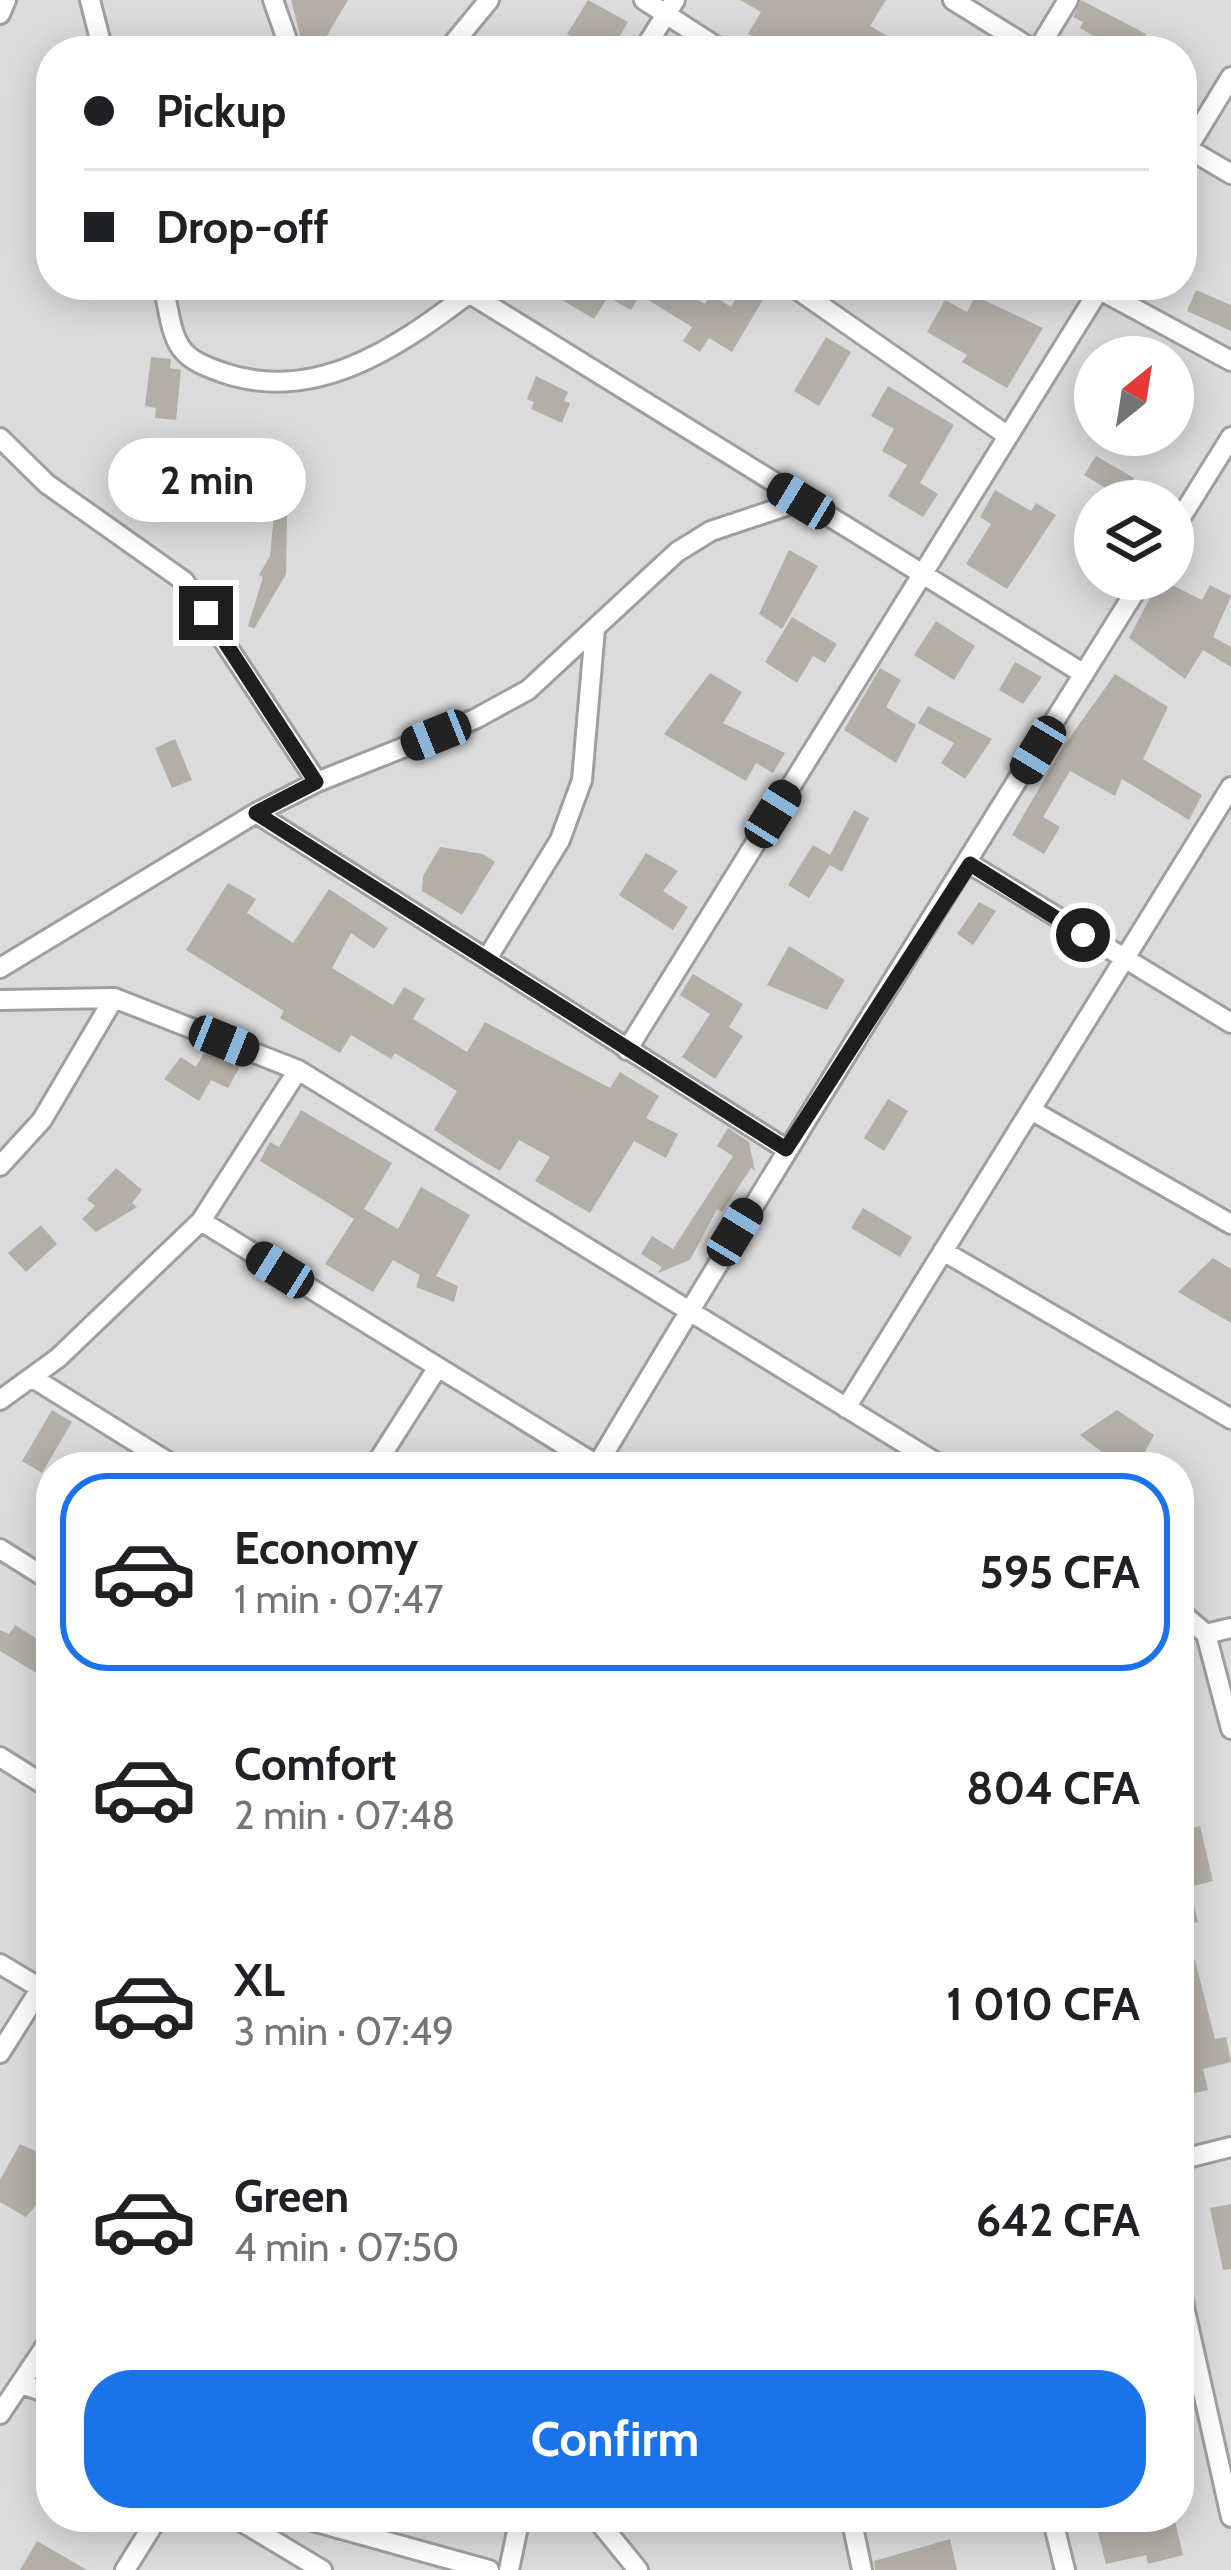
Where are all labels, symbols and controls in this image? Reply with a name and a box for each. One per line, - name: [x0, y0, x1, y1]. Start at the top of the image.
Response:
- text: Pickup: [156, 84, 286, 138]
- text: Drop-off: [156, 200, 329, 254]
- north arrow: [1074, 336, 1194, 456]
- map controls: [1074, 336, 1194, 600]
- callout: 2 min: [107, 439, 305, 523]
- text: 2 min: [160, 456, 254, 504]
- car: [761, 467, 841, 535]
- button: layers: [1074, 480, 1194, 600]
- route end: [179, 586, 233, 640]
- car: [396, 705, 476, 765]
- car: [1004, 710, 1072, 790]
- car: [739, 774, 807, 854]
- route start: [1056, 908, 1110, 962]
- car: [184, 1011, 264, 1071]
- car: [701, 1192, 769, 1272]
- car: [240, 1236, 320, 1304]
- icon: car: [90, 1518, 198, 1626]
- text: Economy: [234, 1521, 418, 1575]
- text: 595 CFA: [979, 1545, 1140, 1599]
- text: 1 min · 07:47: [234, 1575, 443, 1623]
- icon: car: [90, 1734, 198, 1842]
- text: Comfort: [234, 1737, 397, 1791]
- text: 804 CFA: [966, 1761, 1140, 1815]
- text: 2 min · 07:48: [234, 1791, 455, 1839]
- icon: car: [90, 1950, 198, 2058]
- text: XL: [234, 1953, 285, 2007]
- text: 1 010 CFA: [946, 1977, 1140, 2031]
- text: 3 min · 07:49: [234, 2007, 454, 2055]
- icon: car: [90, 2166, 198, 2274]
- text: Green: [234, 2169, 349, 2223]
- text: 642 CFA: [976, 2193, 1140, 2247]
- text: 4 min · 07:50: [234, 2223, 459, 2271]
- button: Confirm: [84, 2370, 1146, 2508]

